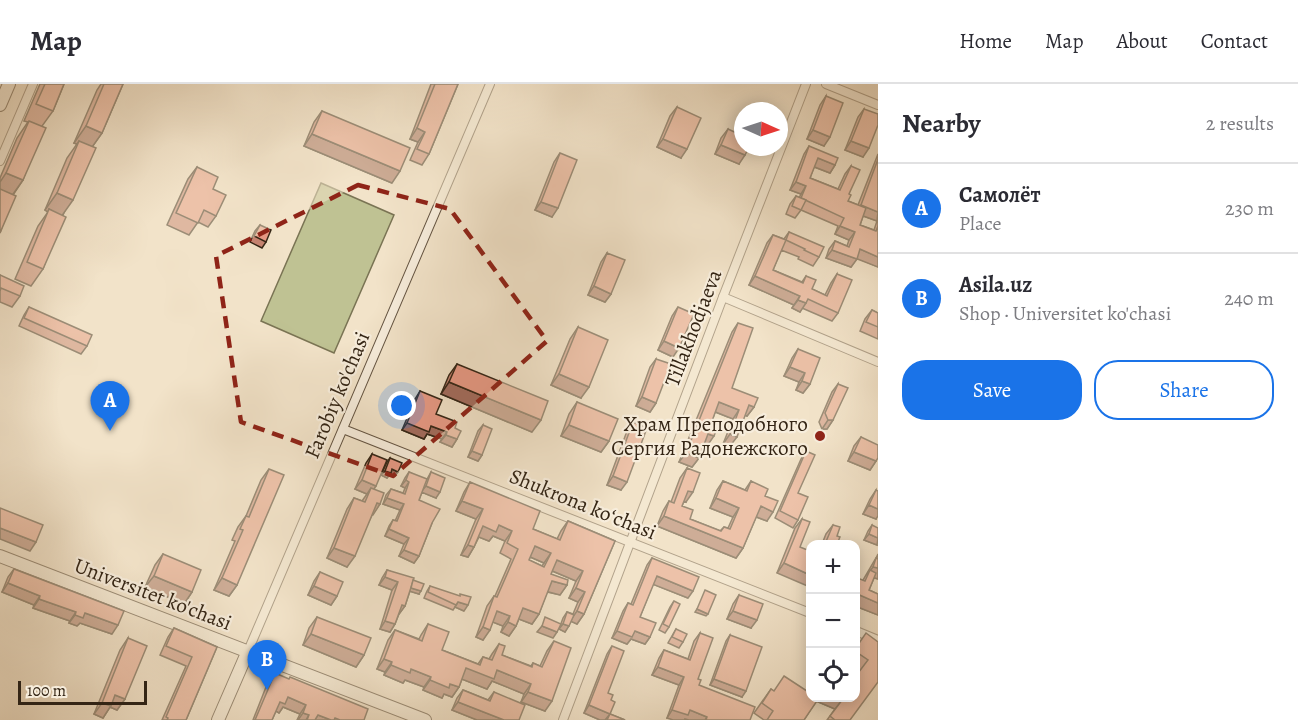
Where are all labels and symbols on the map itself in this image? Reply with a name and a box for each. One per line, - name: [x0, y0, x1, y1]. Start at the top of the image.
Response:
- north arrow: [734, 102, 788, 156]
- street label: Tillakhodjaeva: [658, 265, 728, 391]
- street label: Farobiy ko'chasi: [298, 327, 376, 463]
- pin: A: [90, 382, 130, 431]
- your location: [387, 391, 416, 420]
- place label: Храм Преподобного Сергия Радонежского: [611, 410, 808, 462]
- marker: Храм Преподобного Сергия Радонежского: [813, 429, 827, 443]
- street label: Shukrona koʻchasi: [505, 462, 661, 546]
- street label: Universitet ko'chasi: [70, 551, 236, 637]
- pin: B: [248, 640, 286, 690]
- scale bar: [18, 678, 147, 706]

